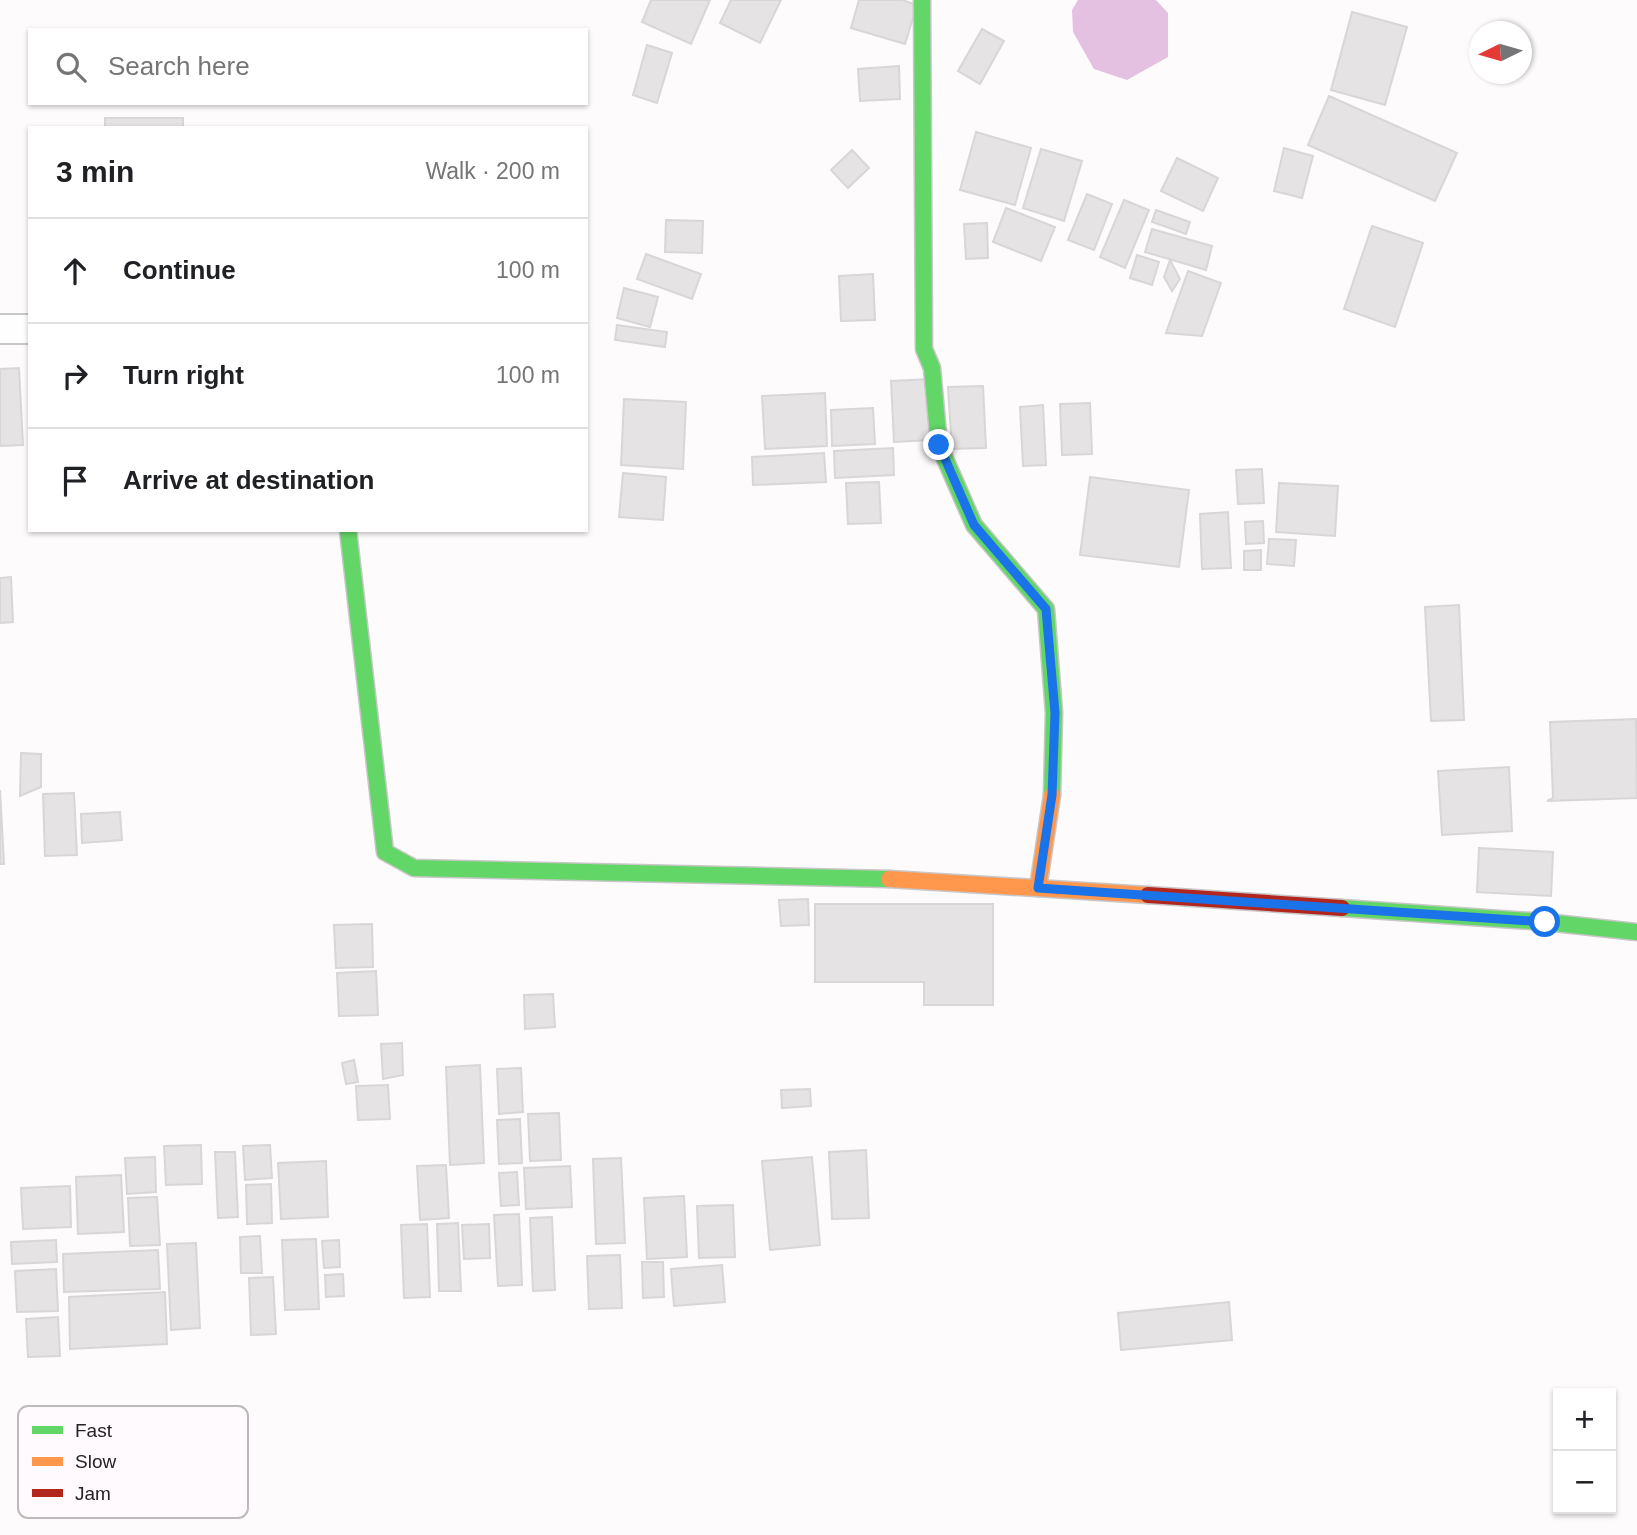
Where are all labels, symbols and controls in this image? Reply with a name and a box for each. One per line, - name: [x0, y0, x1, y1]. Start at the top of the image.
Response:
- north arrow: [1469, 21, 1532, 84]
- search box: [28, 28, 588, 105]
- icon: search: [52, 48, 90, 86]
- text: Search here: [108, 51, 250, 81]
- text: 3 min: [56, 155, 134, 188]
- text: Walk · 200 m: [425, 158, 560, 184]
- icon: ahead: [56, 252, 94, 290]
- text: Continue: [123, 255, 236, 285]
- text: 100 m: [496, 257, 560, 283]
- icon: right: [56, 357, 94, 395]
- text: Turn right: [123, 360, 244, 390]
- text: 100 m: [496, 362, 560, 388]
- route end: [923, 429, 954, 460]
- icon: arrive: [56, 462, 94, 500]
- text: Arrive at destination: [123, 465, 374, 495]
- route start: [1529, 906, 1560, 937]
- map controls: [1553, 1388, 1616, 1514]
- button: +: [1553, 1388, 1616, 1451]
- legend: [18, 1406, 248, 1518]
- text: Fast: [75, 1420, 113, 1441]
- text: Slow: [75, 1451, 116, 1472]
- button: −: [1553, 1451, 1616, 1514]
- text: Jam: [75, 1483, 111, 1504]

